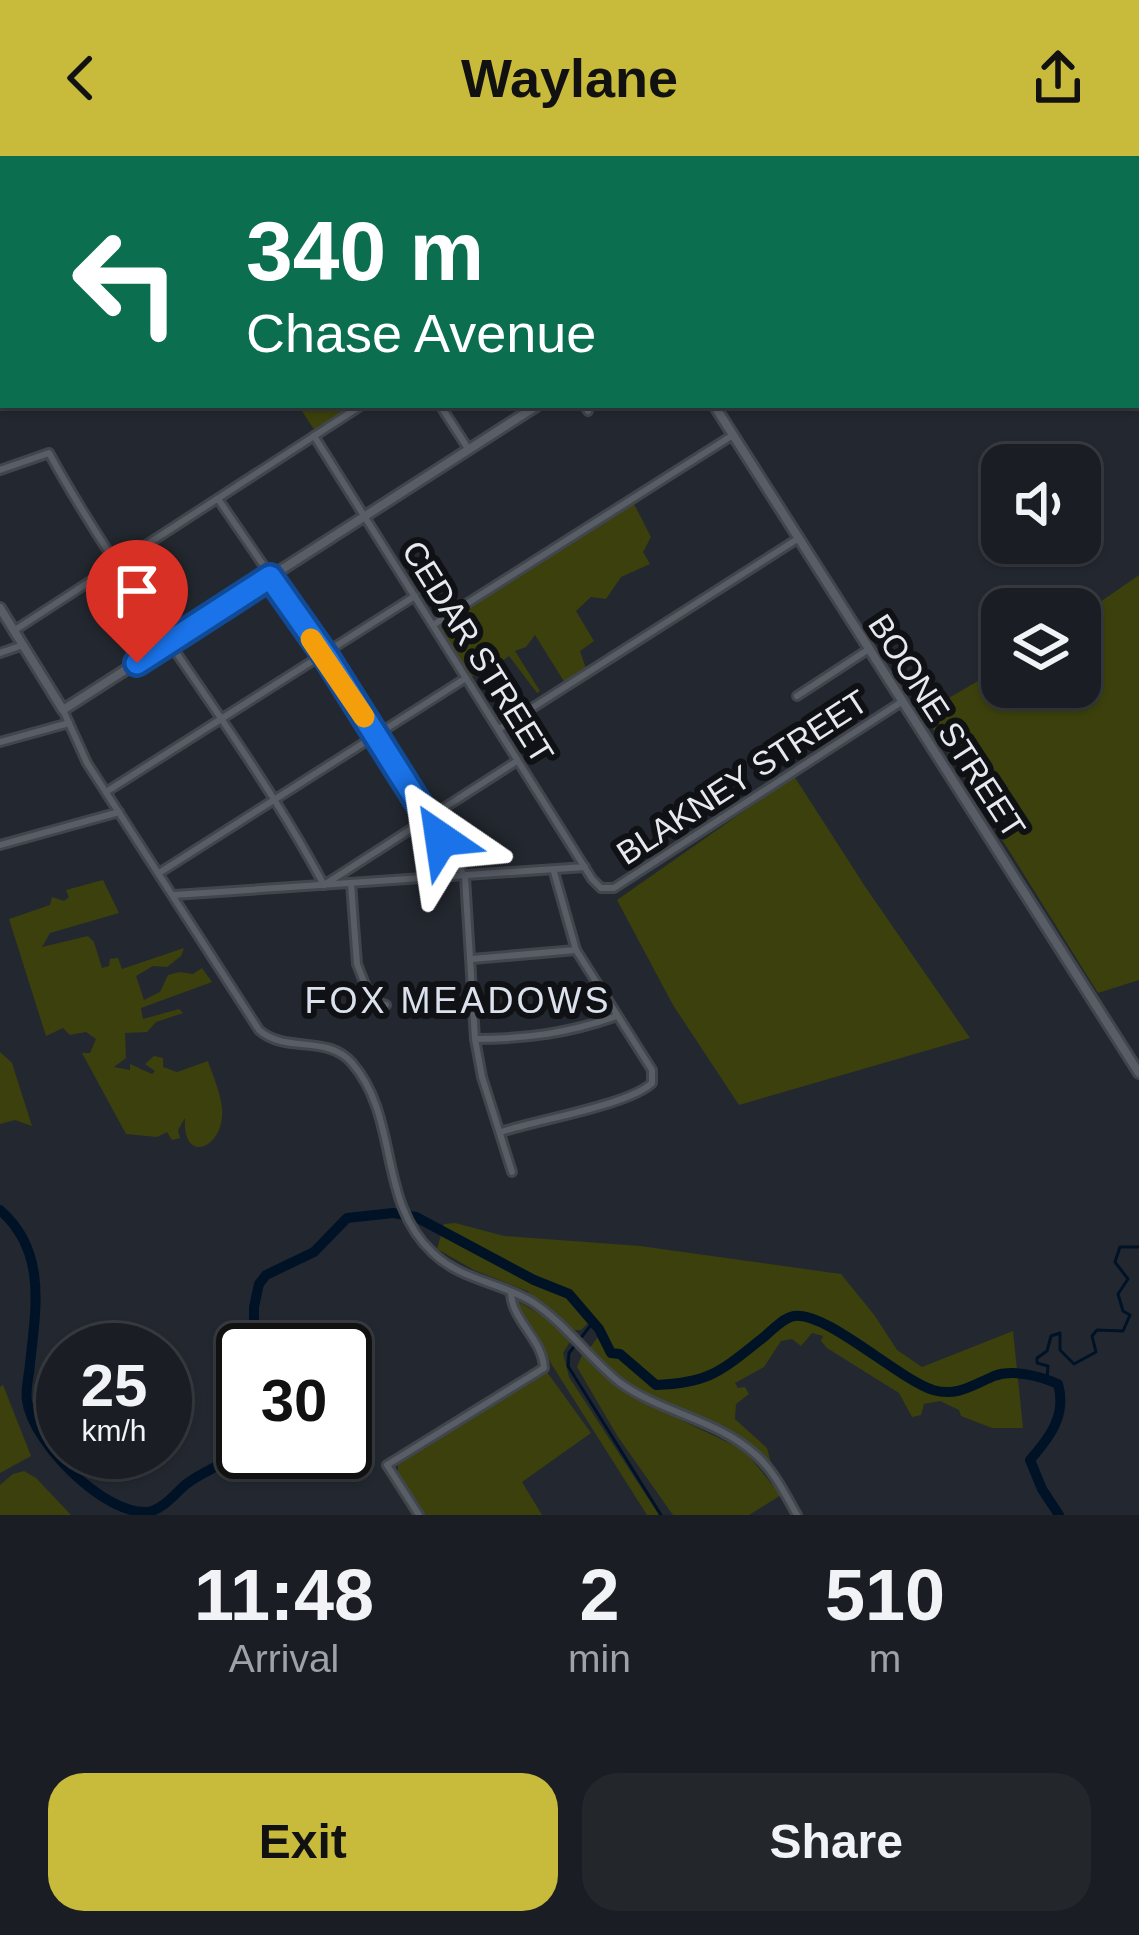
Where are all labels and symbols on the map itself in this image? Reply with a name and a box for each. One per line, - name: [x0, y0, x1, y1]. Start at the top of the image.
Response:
- street label: CEDAR STREET: [395, 534, 561, 770]
- pin: [86, 540, 188, 663]
- street label: BOONE STREET: [861, 608, 1033, 844]
- street label: BLAKNEY STREET: [610, 682, 874, 872]
- position arrow: [378, 776, 504, 902]
- district label: FOX MEADOWS: [304, 980, 612, 1021]
- speed limit sign: 30: [216, 1323, 372, 1479]

